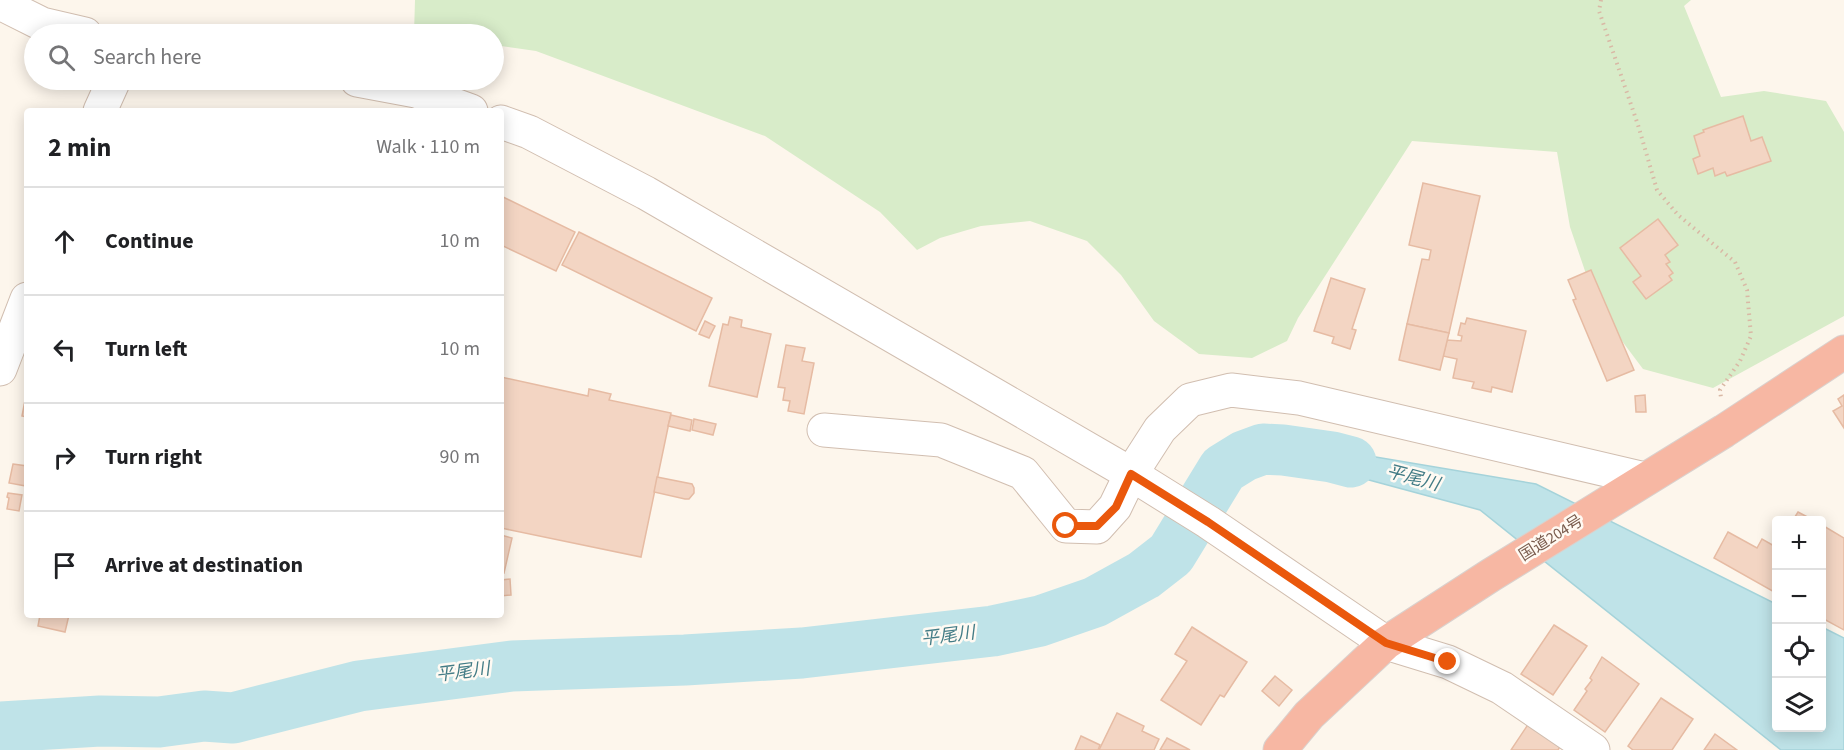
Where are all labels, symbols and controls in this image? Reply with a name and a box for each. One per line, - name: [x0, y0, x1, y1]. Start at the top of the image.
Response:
- search box: [24, 24, 504, 90]
- icon: search: [45, 41, 78, 74]
- text: Search here: [93, 41, 201, 73]
- text: 2 min: [48, 129, 111, 166]
- text: Walk · 110 m: [376, 133, 480, 161]
- icon: ahead: [48, 225, 81, 258]
- text: Continue: [105, 225, 194, 257]
- text: 10 m: [440, 227, 480, 255]
- icon: left: [48, 333, 81, 366]
- text: Turn left: [105, 333, 187, 365]
- text: 10 m: [440, 335, 480, 363]
- icon: right: [48, 441, 81, 474]
- text: Turn right: [105, 441, 202, 473]
- text: 90 m: [440, 443, 480, 471]
- water label: 平尾川: [1384, 459, 1444, 498]
- street label: 国道204号: [1515, 510, 1587, 566]
- route start: [1052, 512, 1078, 538]
- map controls: [1772, 516, 1826, 732]
- button: +: [1772, 516, 1826, 570]
- icon: arrive: [48, 549, 81, 582]
- text: Arrive at destination: [105, 549, 303, 581]
- button: −: [1772, 570, 1826, 624]
- water label: 平尾川: [920, 620, 978, 652]
- button: locate: [1772, 624, 1826, 678]
- route end: [1434, 648, 1460, 674]
- water label: 平尾川: [435, 656, 493, 688]
- button: layers: [1772, 678, 1826, 732]

